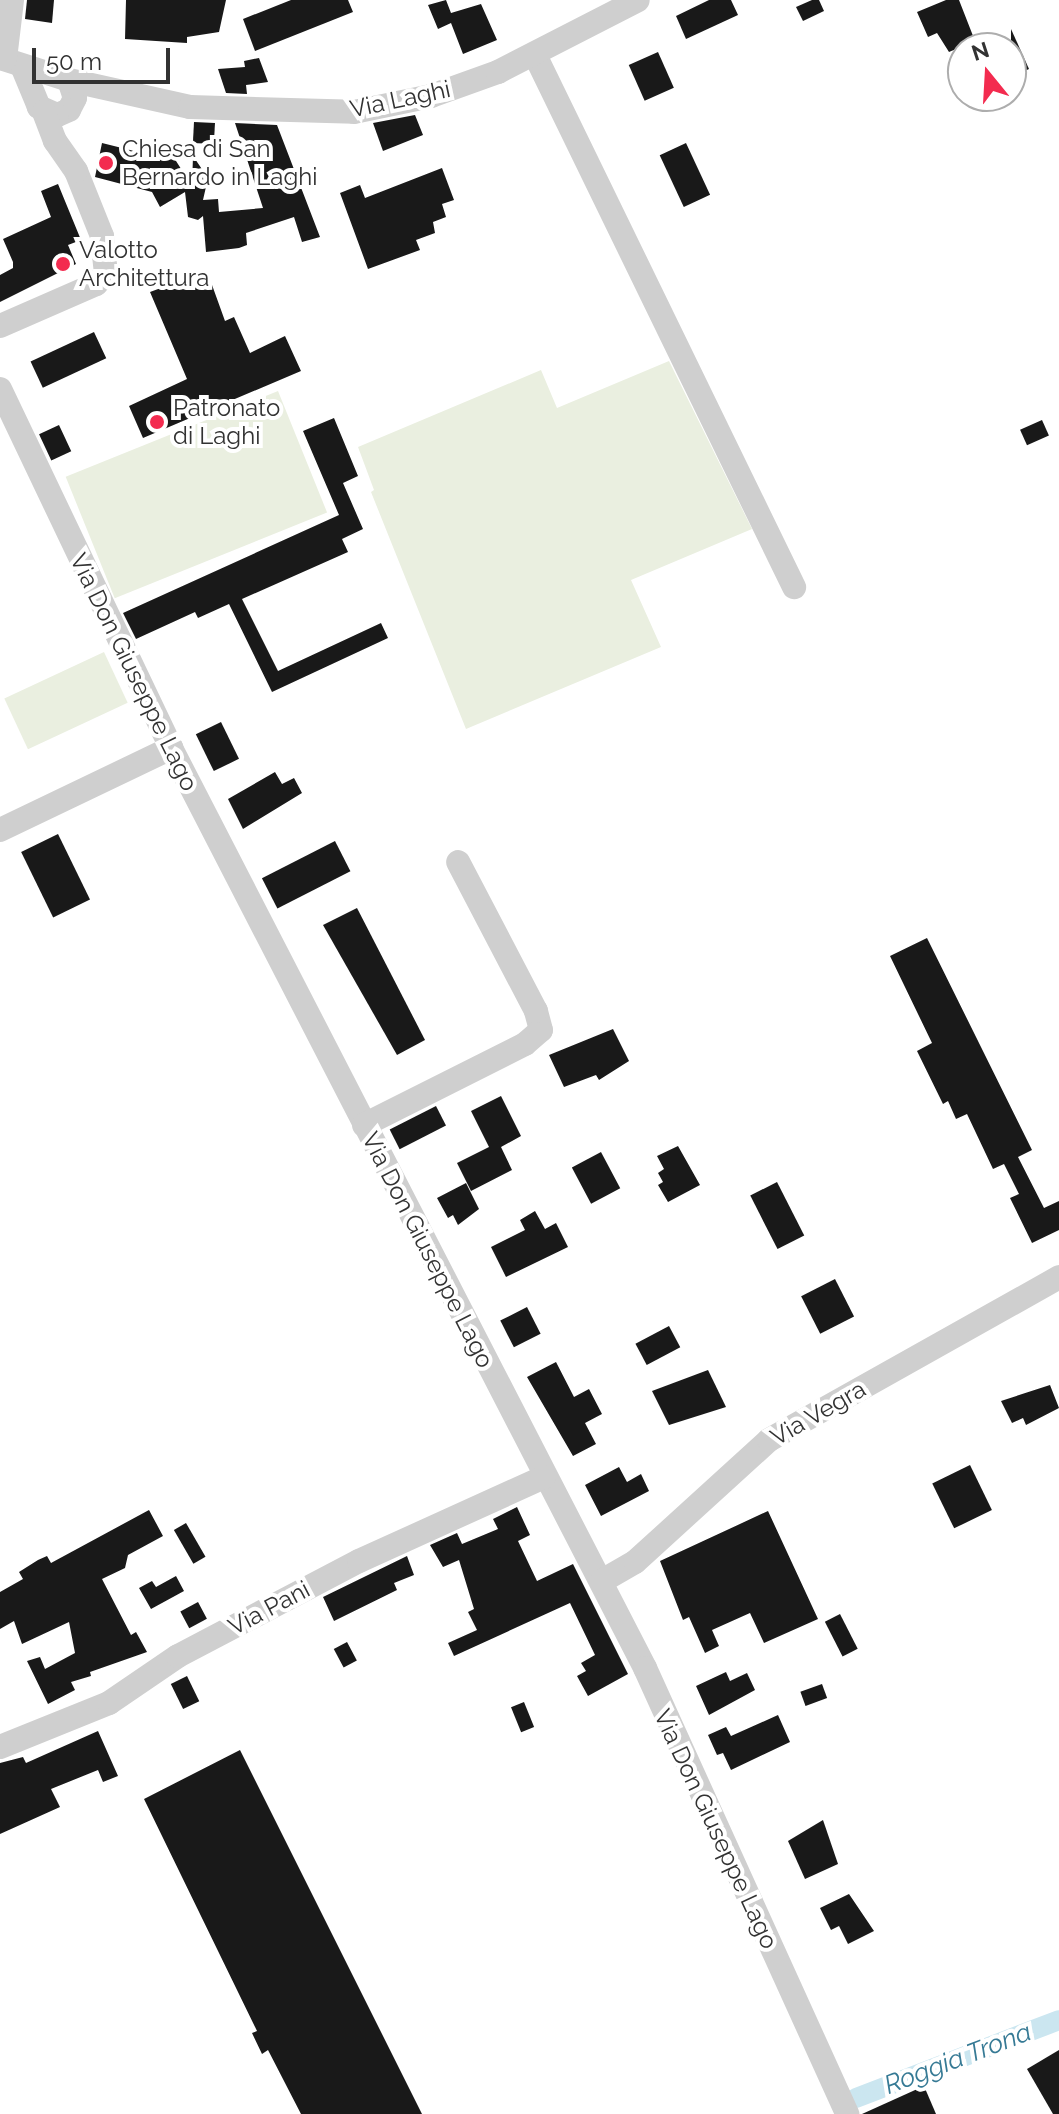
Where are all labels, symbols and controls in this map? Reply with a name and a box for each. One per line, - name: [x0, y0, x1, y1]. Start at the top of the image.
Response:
- scale bar: [36, 32, 174, 82]
- north arrow: [947, 32, 1027, 112]
- text: N: [968, 36, 992, 66]
- text: 50 m: [46, 47, 102, 76]
- street label: Via Laghi: [347, 74, 453, 124]
- place label: Chiesa di San Bernardo in Laghi: [122, 135, 317, 191]
- marker: Chiesa di San Bernardo in Laghi: [97, 154, 115, 172]
- place label: Valotto Architettura: [79, 236, 209, 292]
- marker: Valotto Architettura: [54, 255, 72, 273]
- place label: Patronato di Laghi: [173, 394, 280, 450]
- marker: Patronato di Laghi: [148, 413, 166, 431]
- street label: Via Don Giuseppe Lago: [64, 549, 204, 795]
- street label: Via Don Giuseppe Lago: [356, 1127, 500, 1373]
- street label: Via Vegra: [765, 1374, 871, 1452]
- street label: Via Pani: [223, 1575, 315, 1641]
- street label: Via Don Giuseppe Lago: [648, 1705, 784, 1953]
- water label: Roggia Trona: [880, 2016, 1036, 2102]

